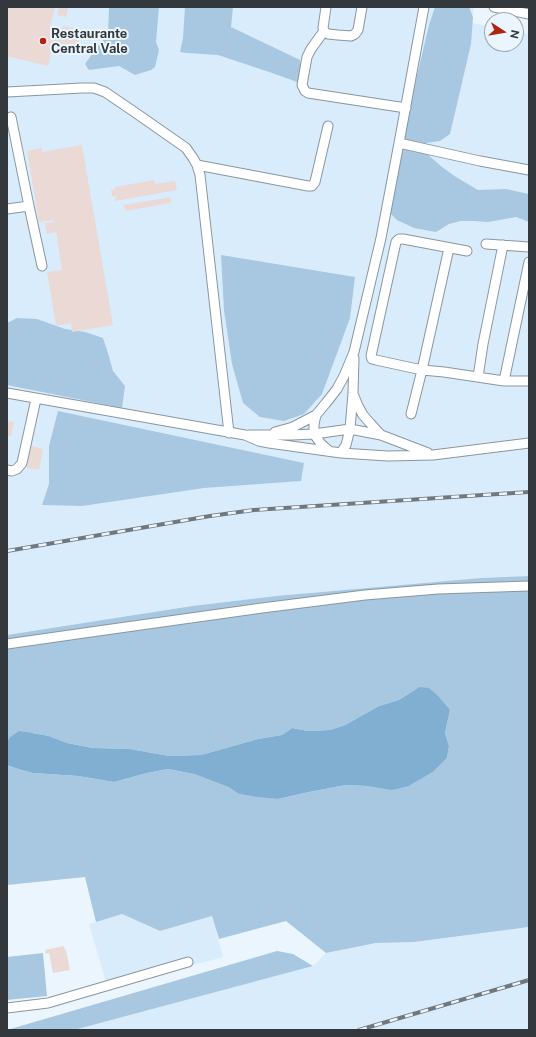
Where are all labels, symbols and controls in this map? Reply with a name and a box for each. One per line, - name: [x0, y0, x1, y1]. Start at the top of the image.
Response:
- north arrow: [484, 12, 524, 52]
- place label: Restaurante Central Vale: [51, 26, 128, 57]
- text: N: [508, 29, 522, 40]
- marker: Restaurante Central Vale: [38, 36, 48, 46]

